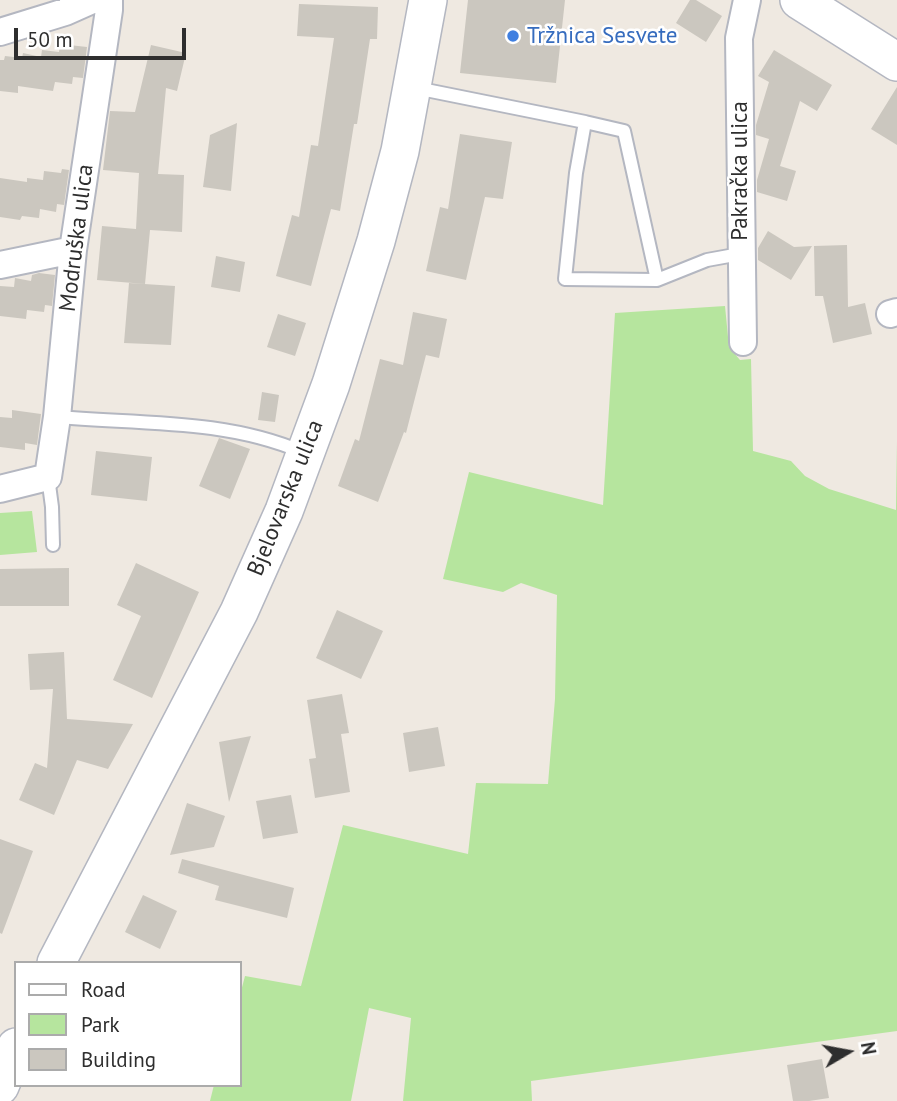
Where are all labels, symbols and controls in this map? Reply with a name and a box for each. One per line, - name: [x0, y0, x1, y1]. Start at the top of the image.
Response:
- scale bar: [18, 14, 189, 58]
- place label: Tržnica Sesvete: [527, 22, 677, 50]
- text: 50 m: [27, 26, 73, 53]
- marker: Tržnica Sesvete: [505, 28, 521, 44]
- street label: Pakračka ulica: [726, 101, 754, 241]
- street label: Modruška ulica: [54, 163, 100, 313]
- street label: Bjelovarska ulica: [242, 416, 330, 580]
- legend: [14, 961, 242, 1087]
- text: Road: [81, 976, 125, 1003]
- text: Park: [81, 1011, 120, 1038]
- north arrow: [813, 1017, 883, 1087]
- text: N: [856, 1040, 882, 1057]
- text: Building: [81, 1046, 156, 1073]

